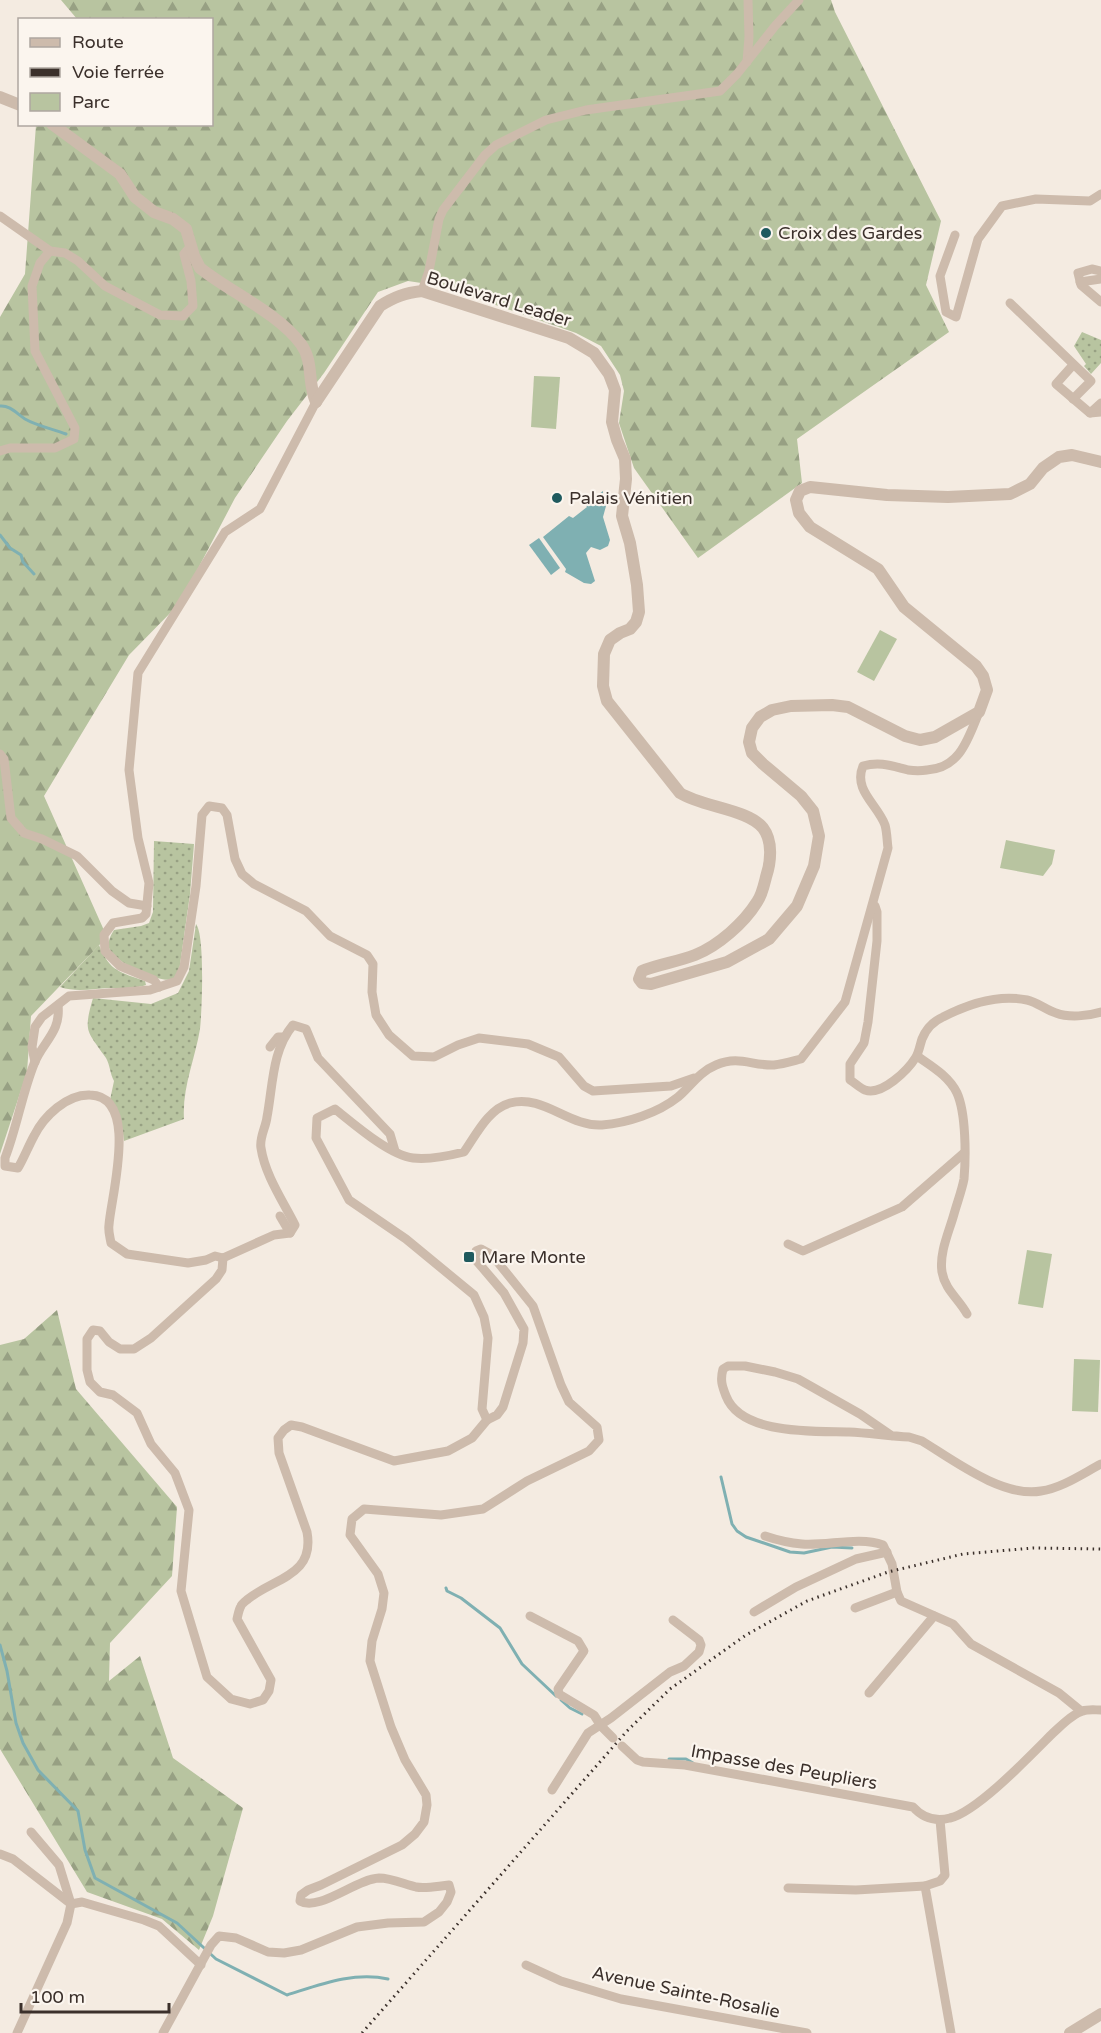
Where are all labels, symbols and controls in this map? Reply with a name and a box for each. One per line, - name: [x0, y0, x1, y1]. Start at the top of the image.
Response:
- legend: [18, 18, 213, 126]
- text: Route: [72, 31, 124, 53]
- text: Voie ferrée: [72, 61, 164, 83]
- text: Parc: [72, 91, 110, 113]
- place label: Croix des Gardes: [778, 222, 922, 244]
- marker: Croix des Gardes: [759, 226, 773, 240]
- street label: Boulevard Leader: [424, 267, 574, 332]
- place label: Palais Vénitien: [569, 487, 693, 509]
- marker: Palais Vénitien: [550, 491, 564, 505]
- place label: Mare Monte: [481, 1246, 586, 1268]
- marker: Mare Monte: [462, 1250, 476, 1264]
- street label: Impasse des Peupliers: [689, 1740, 879, 1794]
- street label: Avenue Sainte-Rosalie: [590, 1961, 782, 2023]
- scale bar: [21, 1976, 170, 2014]
- text: 100 m: [30, 1986, 85, 2008]

